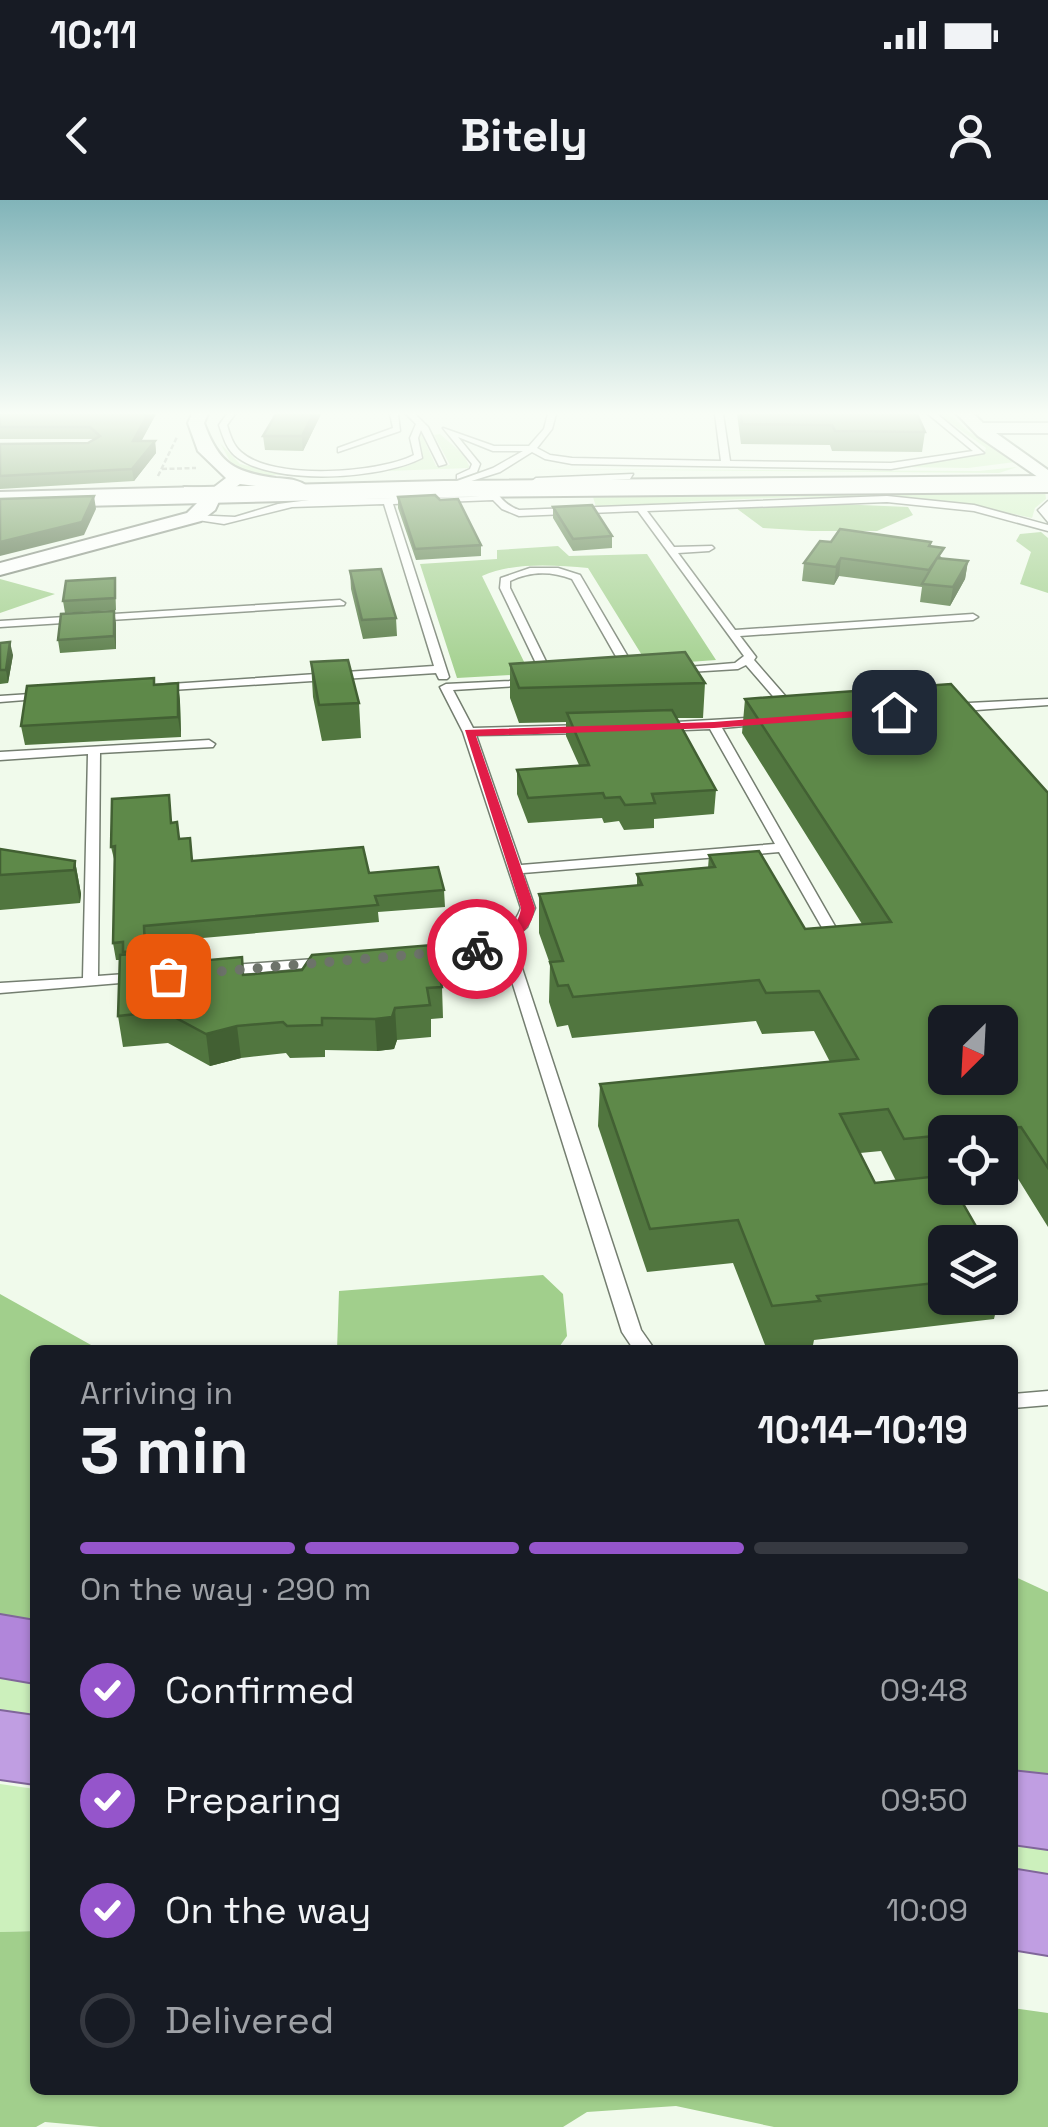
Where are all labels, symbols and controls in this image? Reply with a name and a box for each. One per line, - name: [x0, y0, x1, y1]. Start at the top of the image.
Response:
- text: 10:11: [50, 11, 137, 59]
- text: Bitely: [460, 107, 588, 164]
- icon: back: [50, 108, 105, 163]
- icon: person: [943, 108, 998, 163]
- pin: [852, 670, 937, 755]
- icon: home: [867, 685, 922, 740]
- courier: [427, 899, 527, 999]
- icon: bike: [450, 922, 505, 977]
- pin: [126, 934, 211, 1019]
- icon: bag: [141, 949, 196, 1004]
- north arrow: [928, 1005, 1018, 1095]
- map controls: [928, 1005, 1018, 1315]
- button: locate: [928, 1115, 1018, 1205]
- button: layers: [928, 1225, 1018, 1315]
- text: Arriving in: [80, 1373, 233, 1413]
- text: 10:14–10:19: [758, 1406, 968, 1454]
- text: 3 min: [80, 1409, 249, 1492]
- text: On the way · 290 m: [80, 1569, 371, 1609]
- icon: check: [80, 1663, 135, 1718]
- text: Confirmed: [165, 1666, 355, 1714]
- text: 09:48: [880, 1670, 968, 1710]
- icon: check: [80, 1773, 135, 1828]
- text: Preparing: [165, 1776, 342, 1824]
- text: 09:50: [880, 1780, 968, 1820]
- icon: check: [80, 1883, 135, 1938]
- text: On the way: [165, 1886, 371, 1934]
- text: 10:09: [886, 1890, 968, 1930]
- text: Delivered: [165, 1996, 334, 2044]

